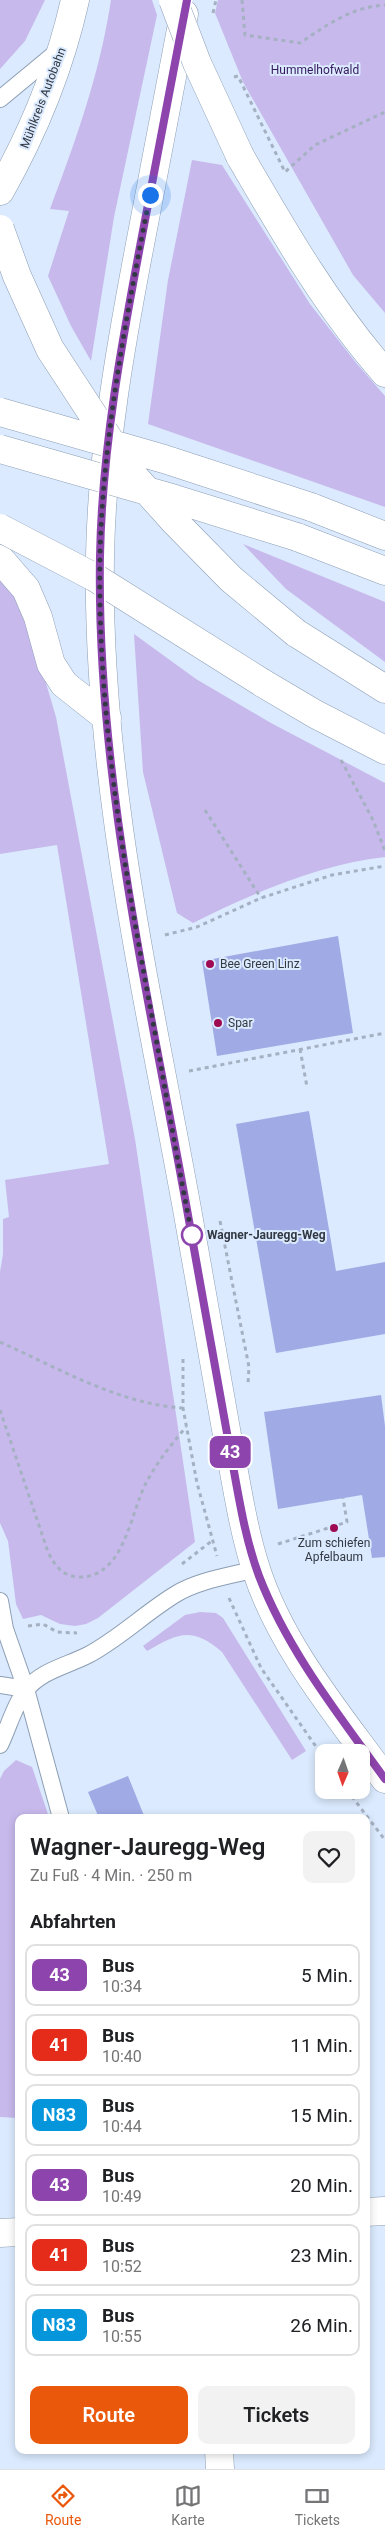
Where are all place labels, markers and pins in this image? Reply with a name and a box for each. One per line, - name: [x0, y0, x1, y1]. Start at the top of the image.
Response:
- place label: Bee Green Linz: [220, 957, 300, 971]
- marker: Bee Green Linz: [204, 958, 216, 970]
- place label: Spar: [228, 1016, 252, 1030]
- marker: Spar: [212, 1017, 224, 1029]
- marker: Wagner-Jauregg-Weg: [181, 1224, 203, 1246]
- place label: Wagner-Jauregg-Weg: [207, 1228, 326, 1242]
- marker: Zum schiefen Apfelbaum: [328, 1522, 340, 1534]
- place label: Zum schiefen Apfelbaum: [298, 1536, 370, 1564]

